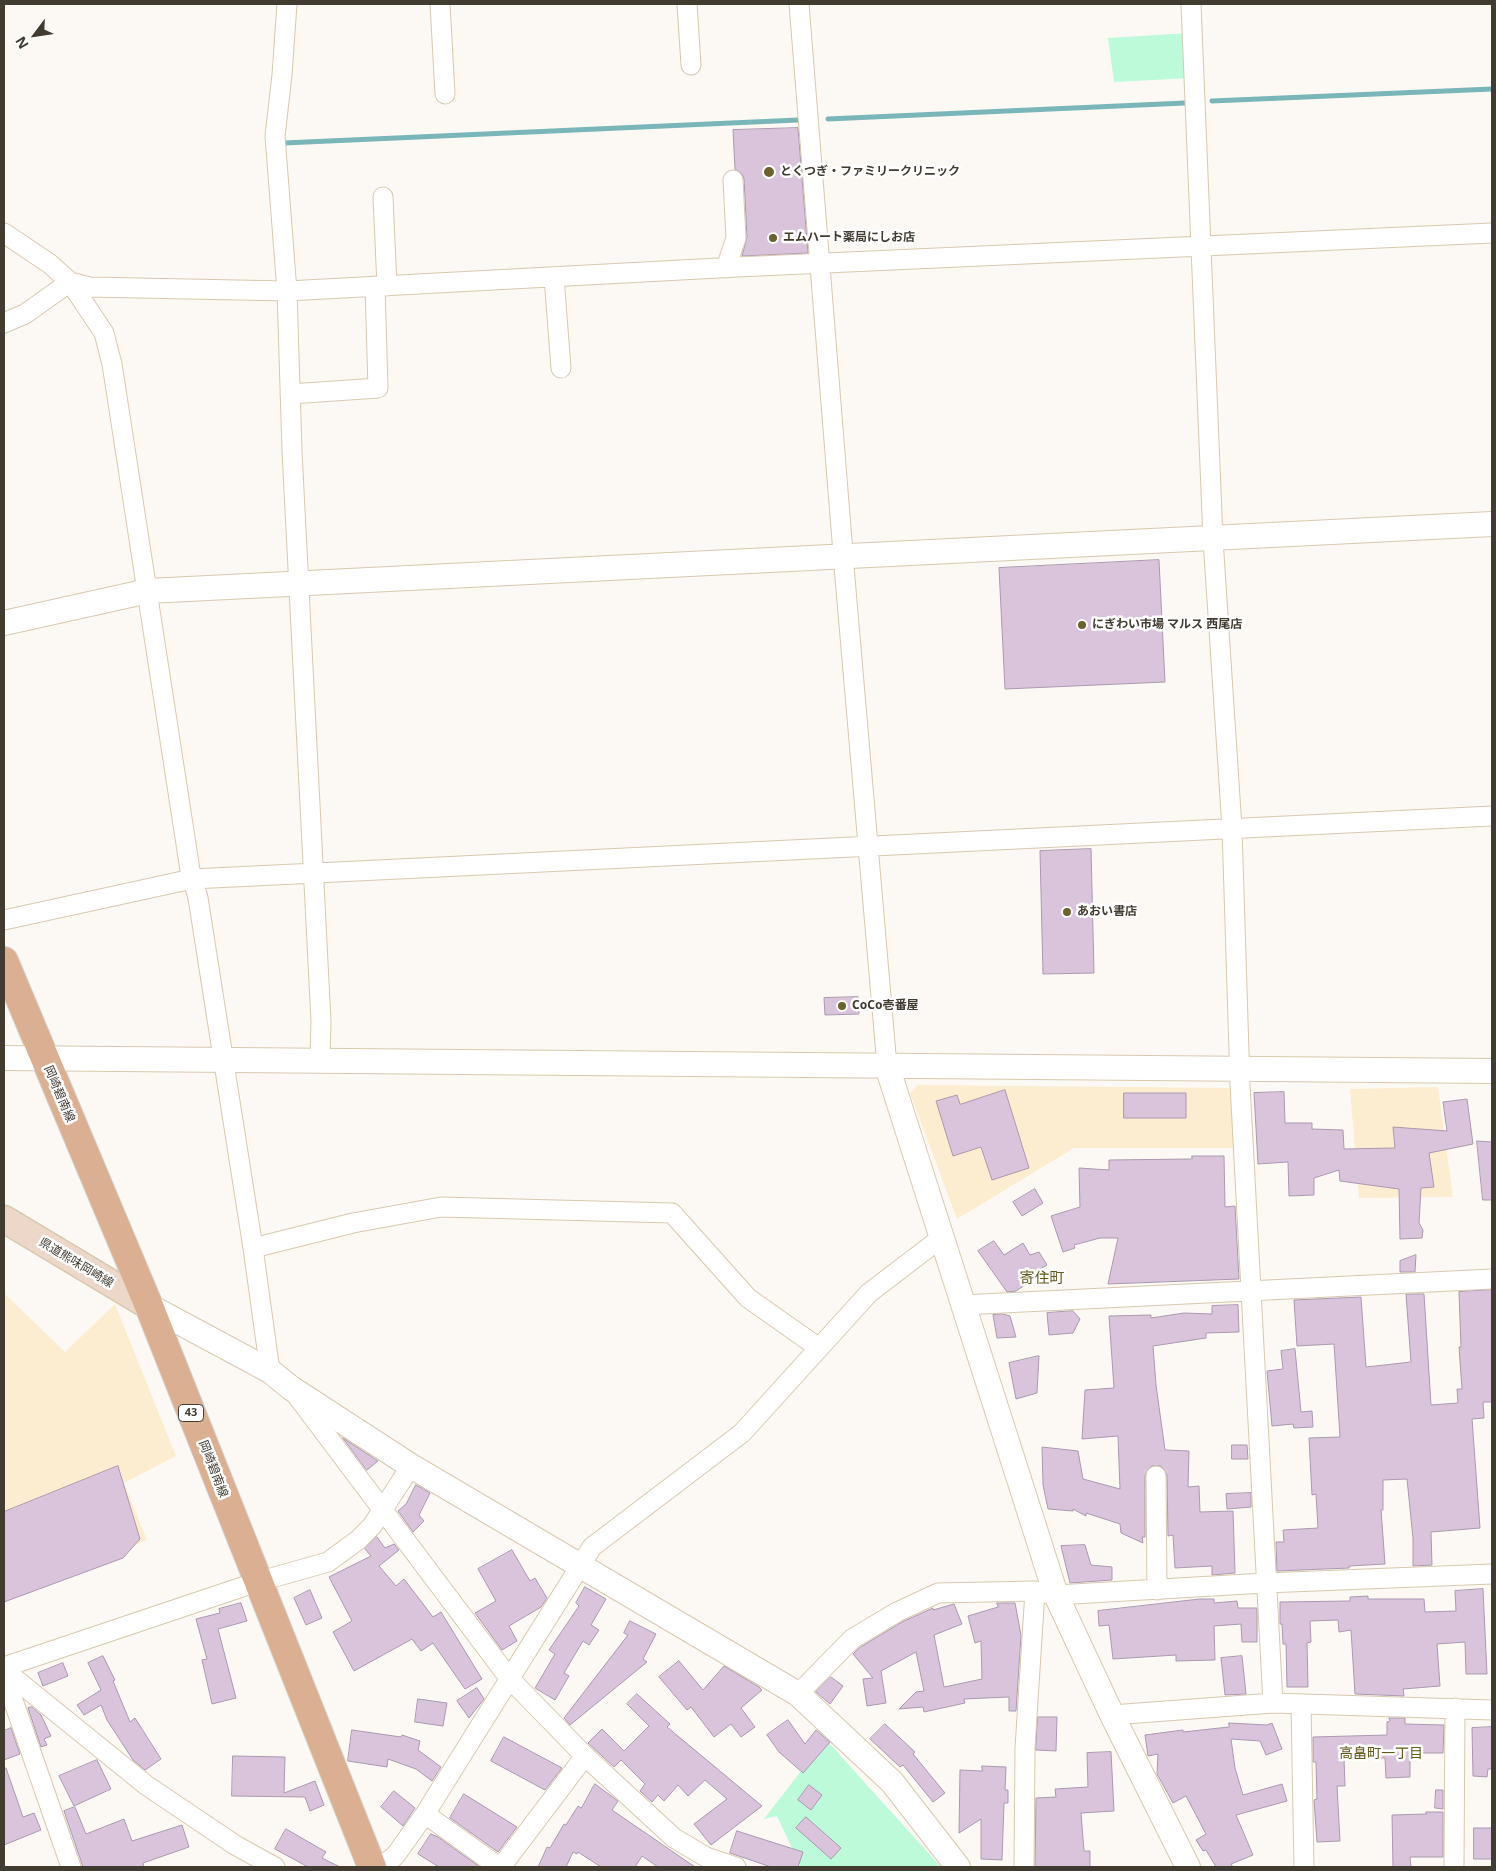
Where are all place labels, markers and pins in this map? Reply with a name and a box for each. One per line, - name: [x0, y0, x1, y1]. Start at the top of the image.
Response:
- marker: とくつぎ・ファミリークリニック: [762, 165, 776, 179]
- place label: とくつぎ・ファミリークリニック: [780, 165, 960, 179]
- place label: エムハート薬局にしお店: [783, 231, 915, 245]
- marker: エムハート薬局にしお店: [767, 232, 779, 244]
- place label: にぎわい市場 マルス 西尾店: [1092, 618, 1242, 632]
- marker: にぎわい市場 マルス 西尾店: [1076, 619, 1088, 631]
- place label: あおい書店: [1077, 905, 1137, 919]
- marker: あおい書店: [1061, 906, 1073, 918]
- place label: CoCo壱番屋: [852, 999, 918, 1013]
- marker: CoCo壱番屋: [836, 1000, 848, 1012]

